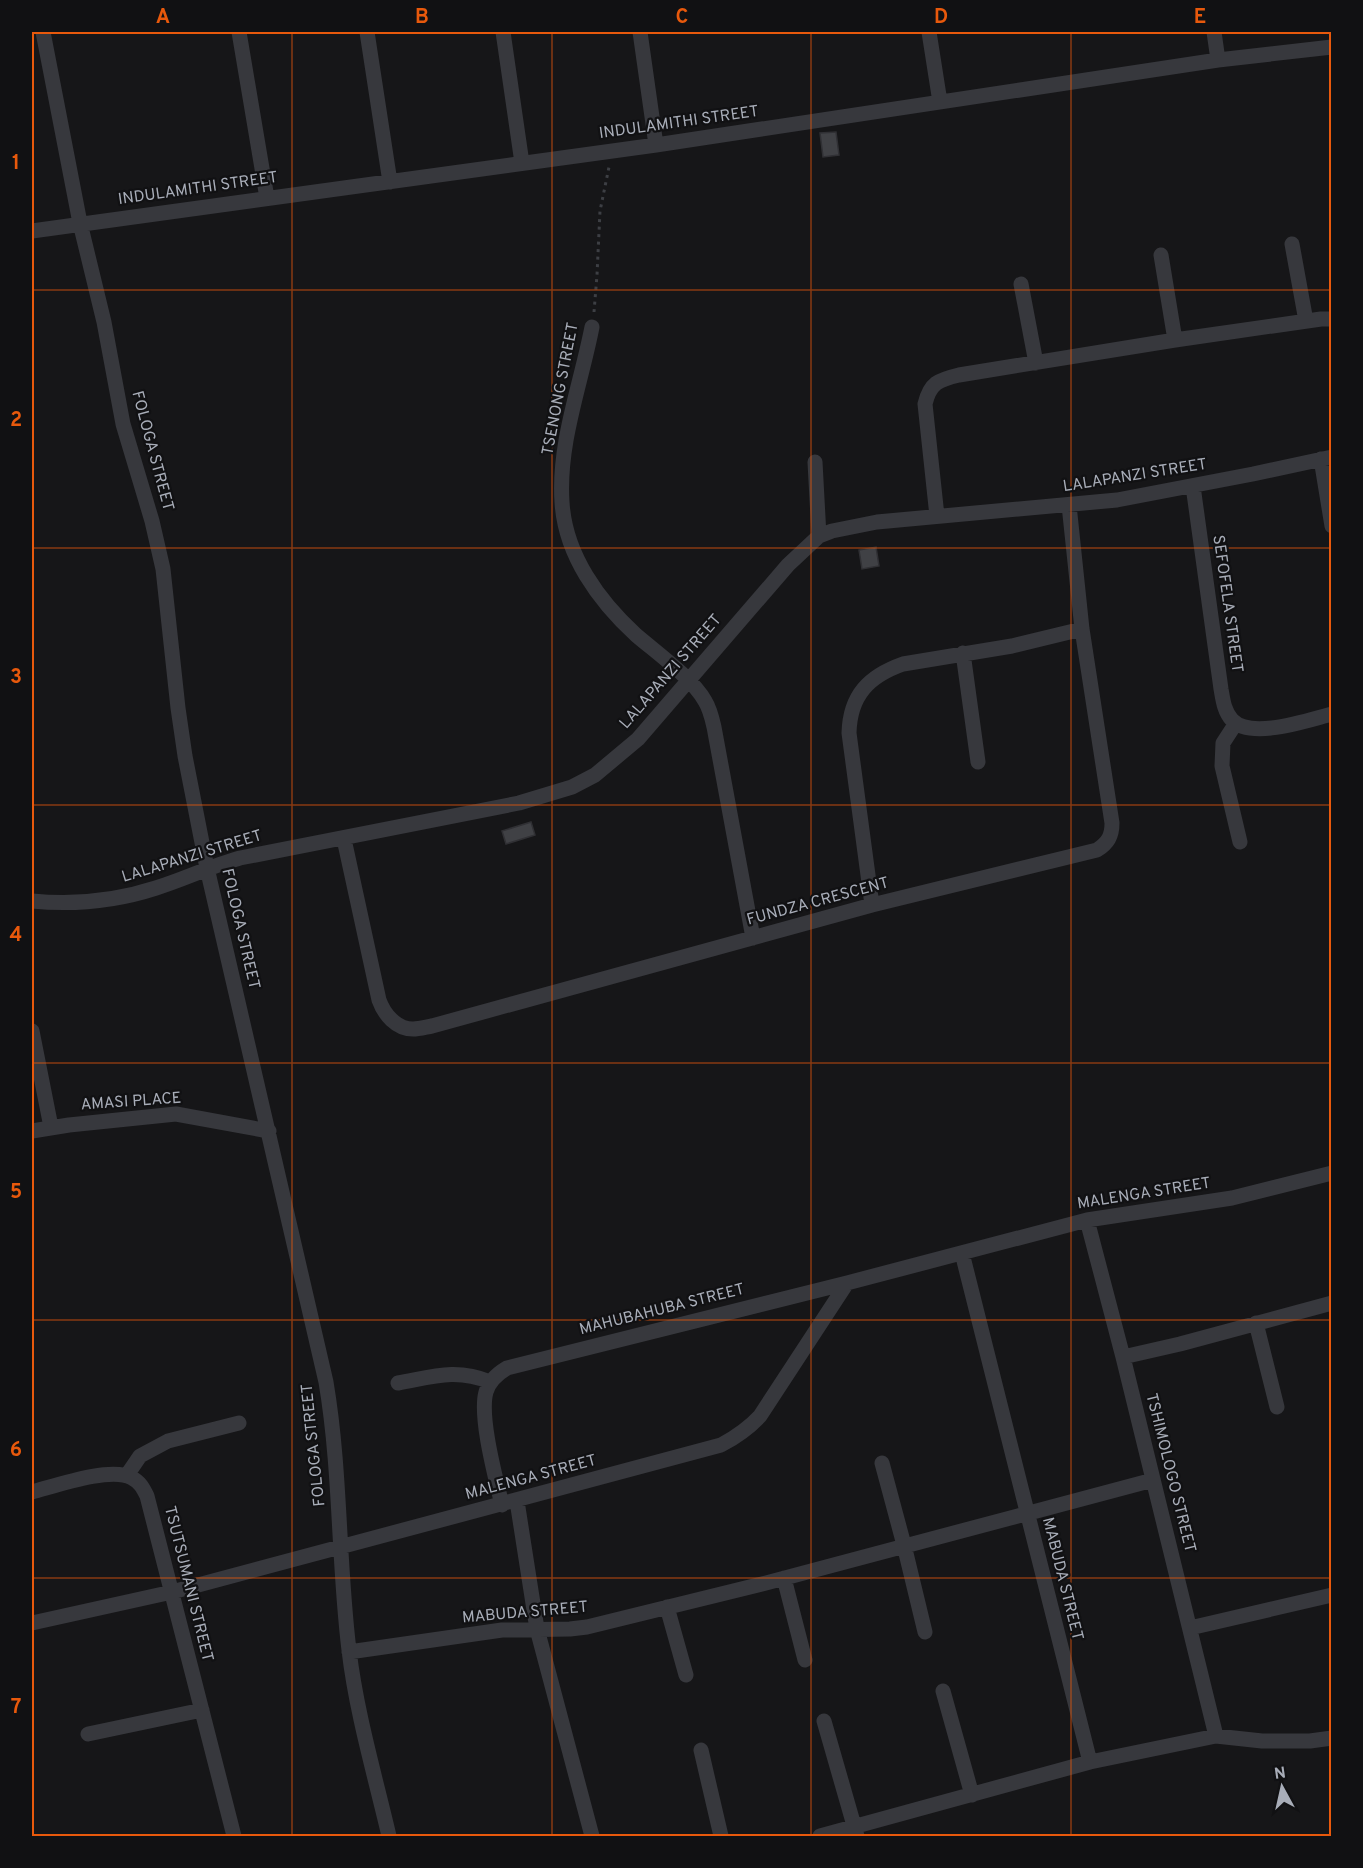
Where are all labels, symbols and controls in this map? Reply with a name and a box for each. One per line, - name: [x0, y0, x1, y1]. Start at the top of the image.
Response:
- text: A: [156, 5, 170, 31]
- text: B: [415, 5, 429, 31]
- text: C: [676, 5, 688, 31]
- text: D: [934, 5, 948, 31]
- text: E: [1194, 5, 1206, 31]
- street label: INDULAMITHI STREET: [598, 102, 760, 144]
- text: 1: [12, 151, 20, 177]
- street label: INDULAMITHI STREET: [117, 168, 279, 210]
- street label: TSENONG STREET: [538, 321, 584, 457]
- street label: FOLOGA STREET: [126, 389, 178, 513]
- text: 2: [10, 408, 22, 434]
- street label: LALAPANZI STREET: [1062, 455, 1208, 497]
- street label: SEFOFELA STREET: [1207, 534, 1247, 674]
- street label: LALAPANZI STREET: [616, 610, 726, 734]
- text: 3: [10, 665, 22, 691]
- street label: LALAPANZI STREET: [119, 826, 265, 888]
- street label: FOLOGA STREET: [216, 867, 264, 991]
- street label: FUNDZA CRESCENT: [745, 873, 891, 931]
- text: 4: [10, 923, 22, 949]
- street label: AMASI PLACE: [80, 1089, 182, 1115]
- street label: MALENGA STREET: [1076, 1174, 1212, 1214]
- text: 5: [10, 1180, 22, 1206]
- street label: MAHUBAHUBA STREET: [577, 1280, 747, 1340]
- street label: FOLOGA STREET: [298, 1383, 330, 1507]
- street label: TSHIMOLOGO STREET: [1141, 1391, 1199, 1555]
- text: 6: [10, 1438, 22, 1464]
- street label: MALENGA STREET: [463, 1451, 599, 1505]
- street label: TSUTSUMANI STREET: [159, 1504, 217, 1664]
- street label: MABUDA STREET: [1037, 1515, 1087, 1643]
- street label: MABUDA STREET: [461, 1598, 589, 1628]
- text: 7: [11, 1695, 21, 1721]
- north arrow: [1252, 1757, 1312, 1817]
- text: N: [1273, 1763, 1287, 1785]

